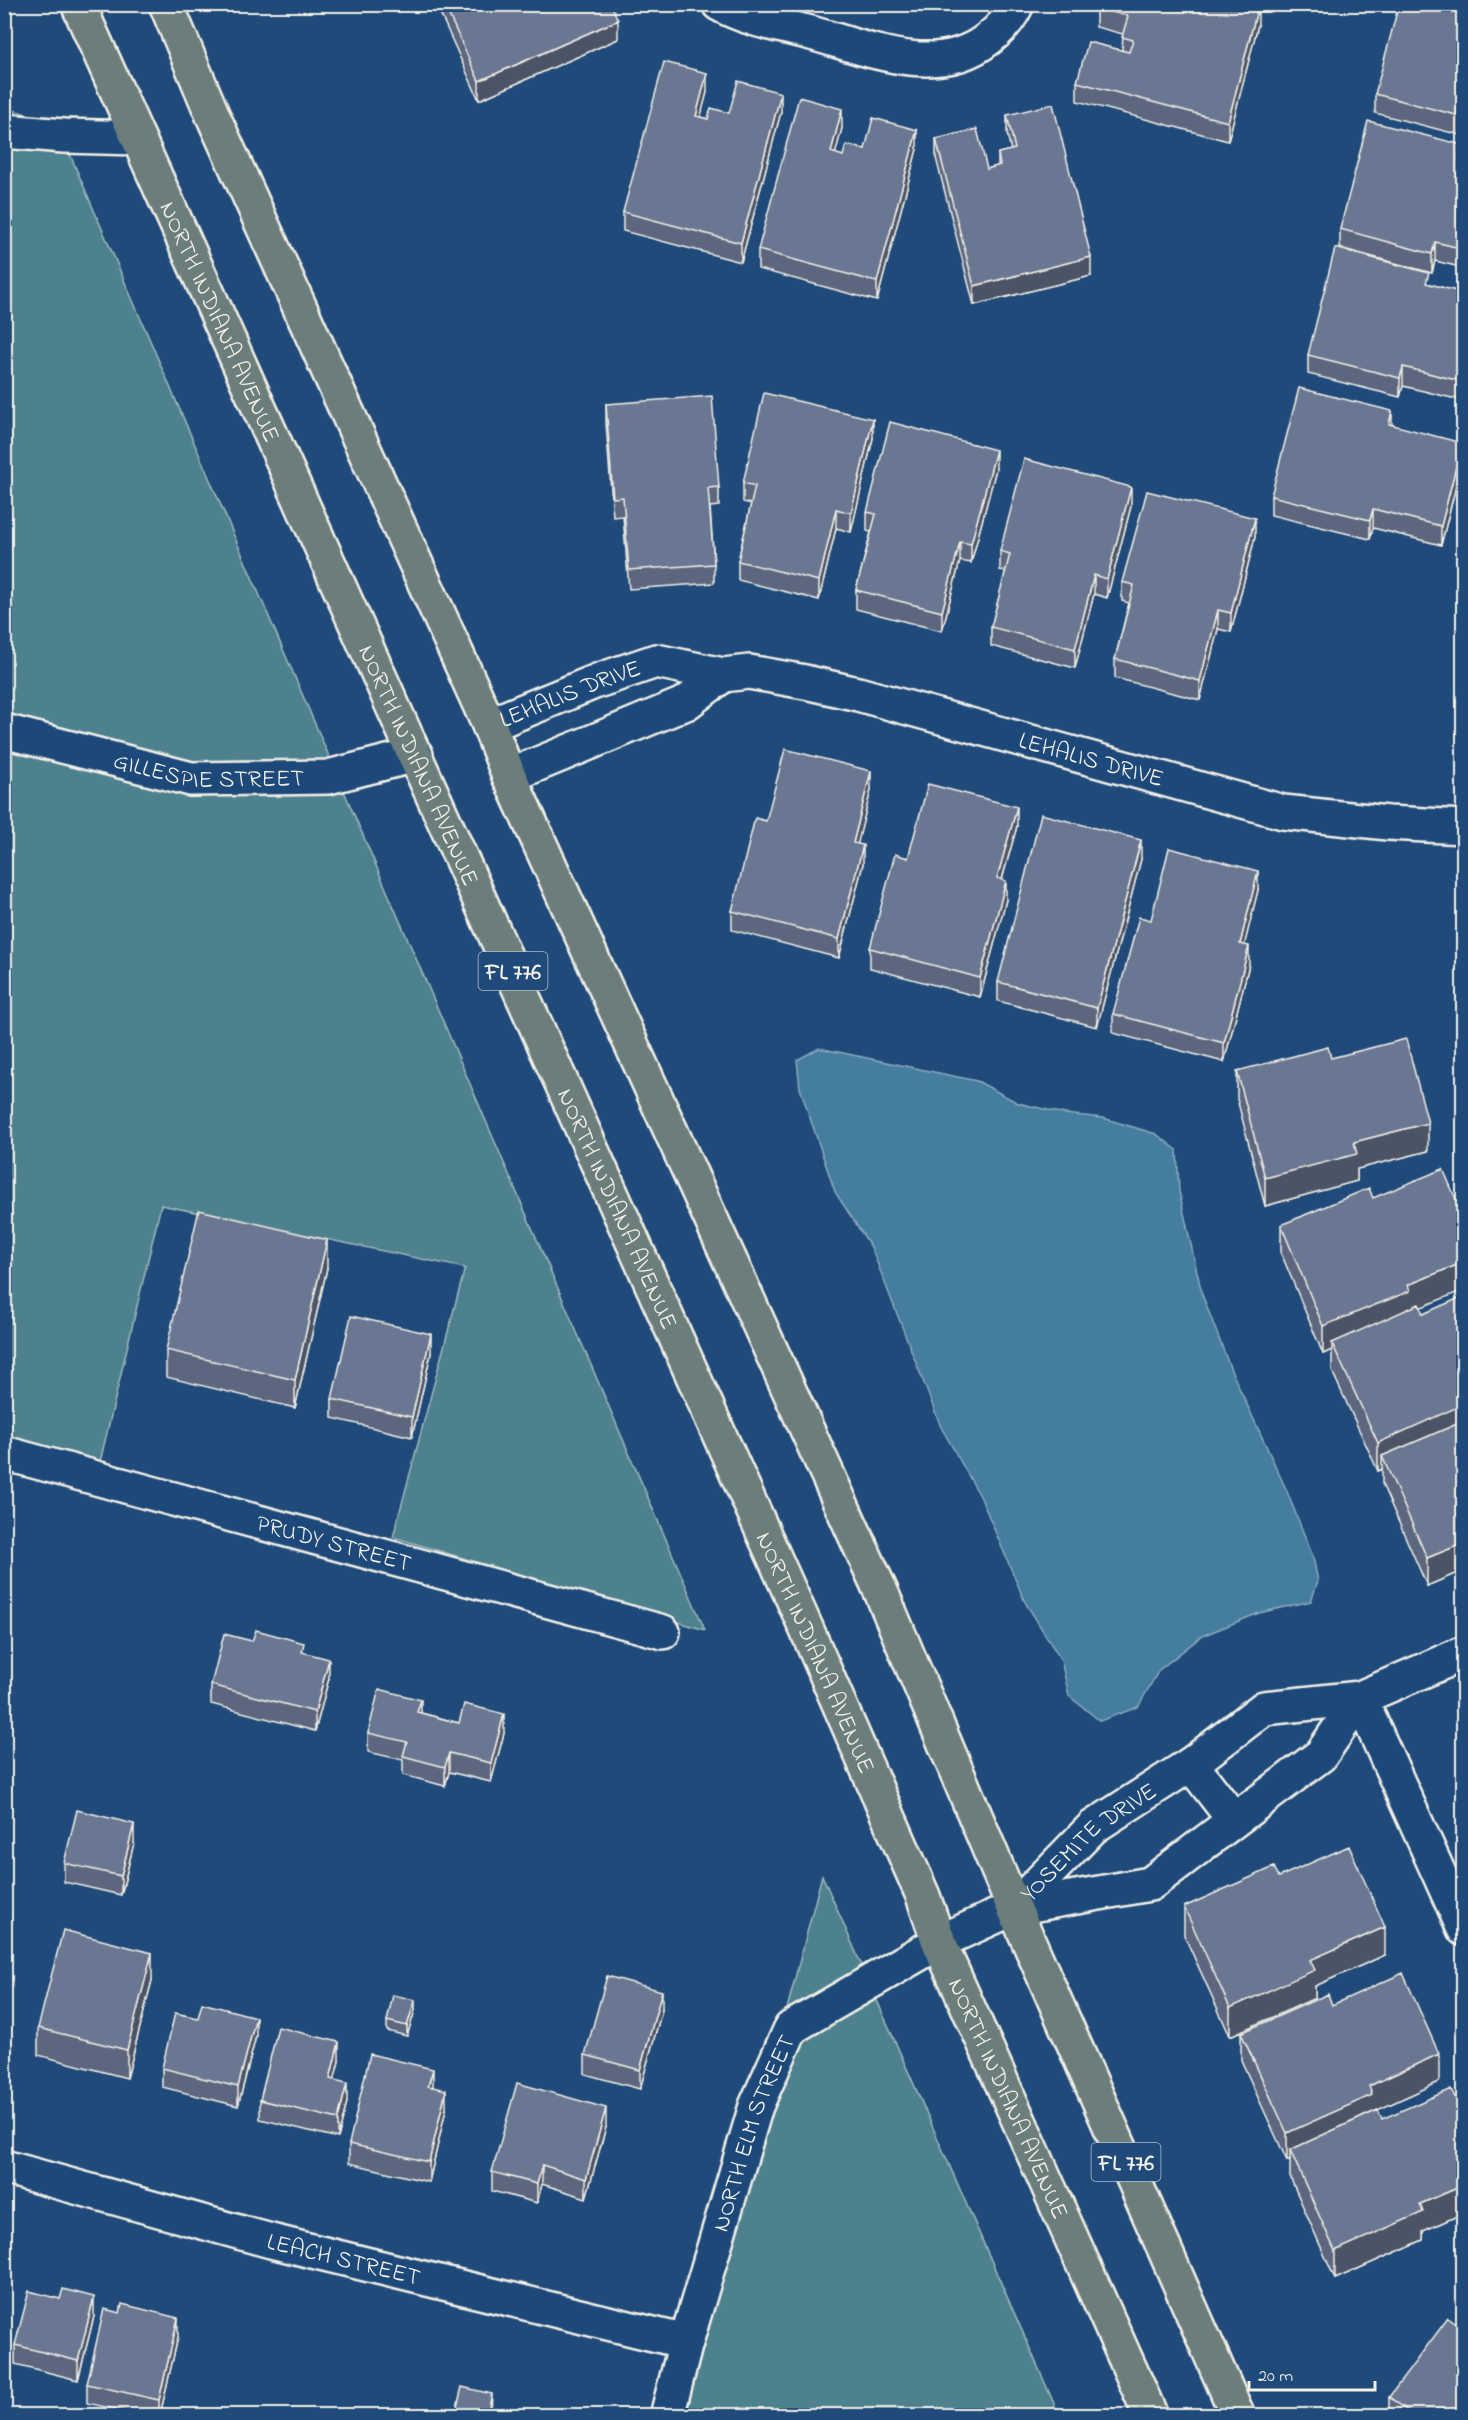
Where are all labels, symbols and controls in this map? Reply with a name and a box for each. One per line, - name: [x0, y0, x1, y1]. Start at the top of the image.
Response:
- street label: NORTH INDIANA AVENUE: [149, 196, 287, 449]
- street label: NORTH INDIANA AVENUE: [348, 640, 486, 892]
- street label: LEHALIS DRIVE: [495, 652, 646, 739]
- street label: LEHALIS DRIVE: [1014, 724, 1167, 798]
- street label: GILLESPIE STREET: [109, 745, 305, 799]
- road number: FL 776: [478, 952, 548, 990]
- street label: NORTH INDIANA AVENUE: [546, 1083, 685, 1336]
- street label: PRUDY STREET: [252, 1507, 415, 1583]
- street label: NORTH INDIANA AVENUE: [745, 1527, 882, 1780]
- street label: YOSEMITE DRIVE: [1014, 1775, 1164, 1911]
- street label: NORTH INDIANA AVENUE: [937, 1973, 1076, 2226]
- street label: NORTH ELM STREET: [705, 2030, 806, 2236]
- road number: FL 776: [1092, 2143, 1160, 2181]
- street label: LEACH STREET: [263, 2226, 424, 2297]
- scale bar: [1249, 2354, 1375, 2392]
- text: 20 m: [1258, 2364, 1293, 2390]

